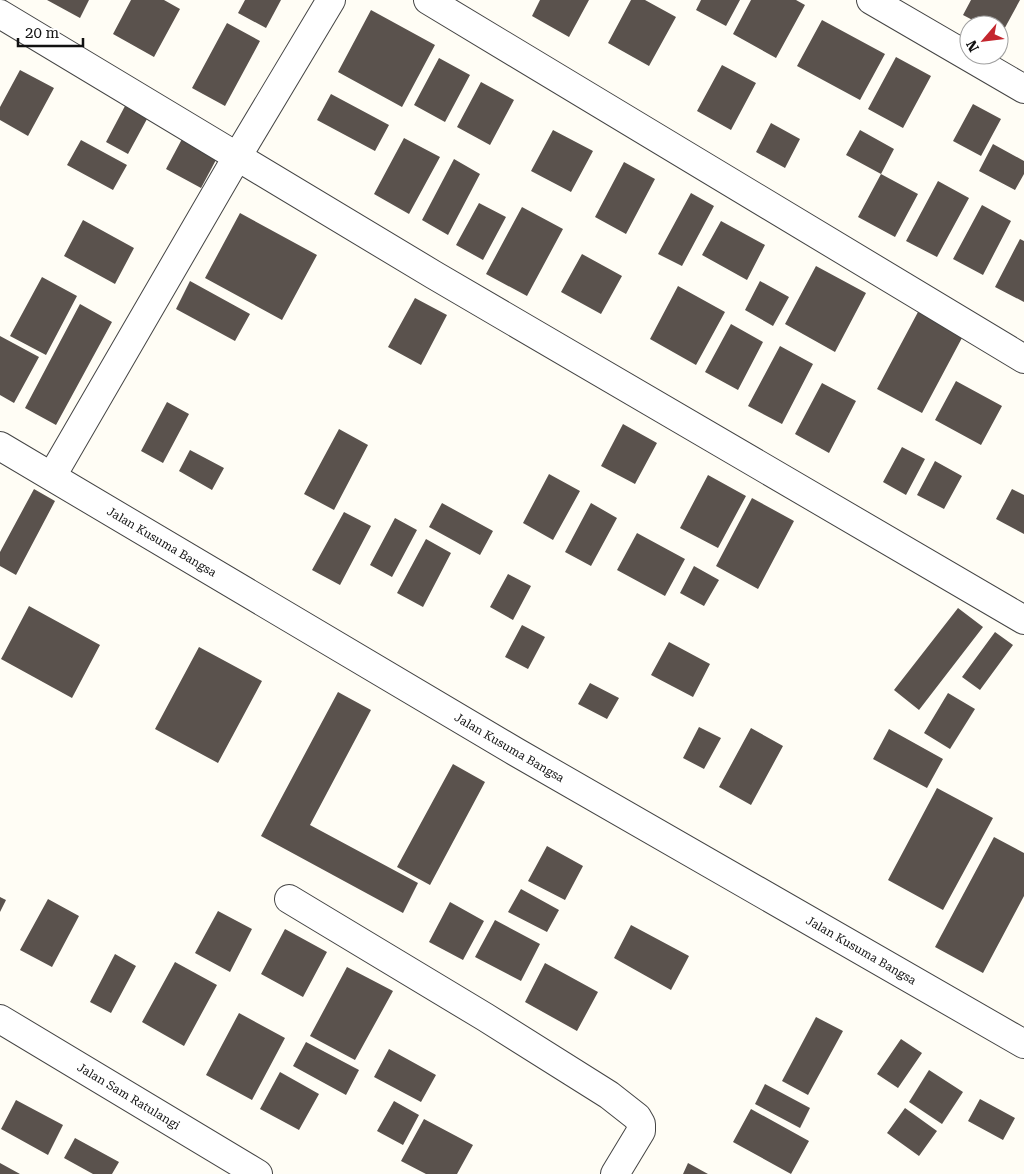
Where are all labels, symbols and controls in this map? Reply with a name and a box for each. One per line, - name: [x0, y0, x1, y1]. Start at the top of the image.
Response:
- scale bar: [18, 15, 82, 47]
- north arrow: [959, 15, 1009, 65]
- text: 20 m: [25, 24, 60, 42]
- text: N: [963, 37, 982, 55]
- street label: Jalan Kusuma Bangsa: [104, 504, 219, 580]
- street label: Jalan Kusuma Bangsa: [452, 710, 567, 785]
- street label: Jalan Kusuma Bangsa: [804, 913, 919, 988]
- street label: Jalan Sam Ratulangi: [75, 1060, 183, 1133]

